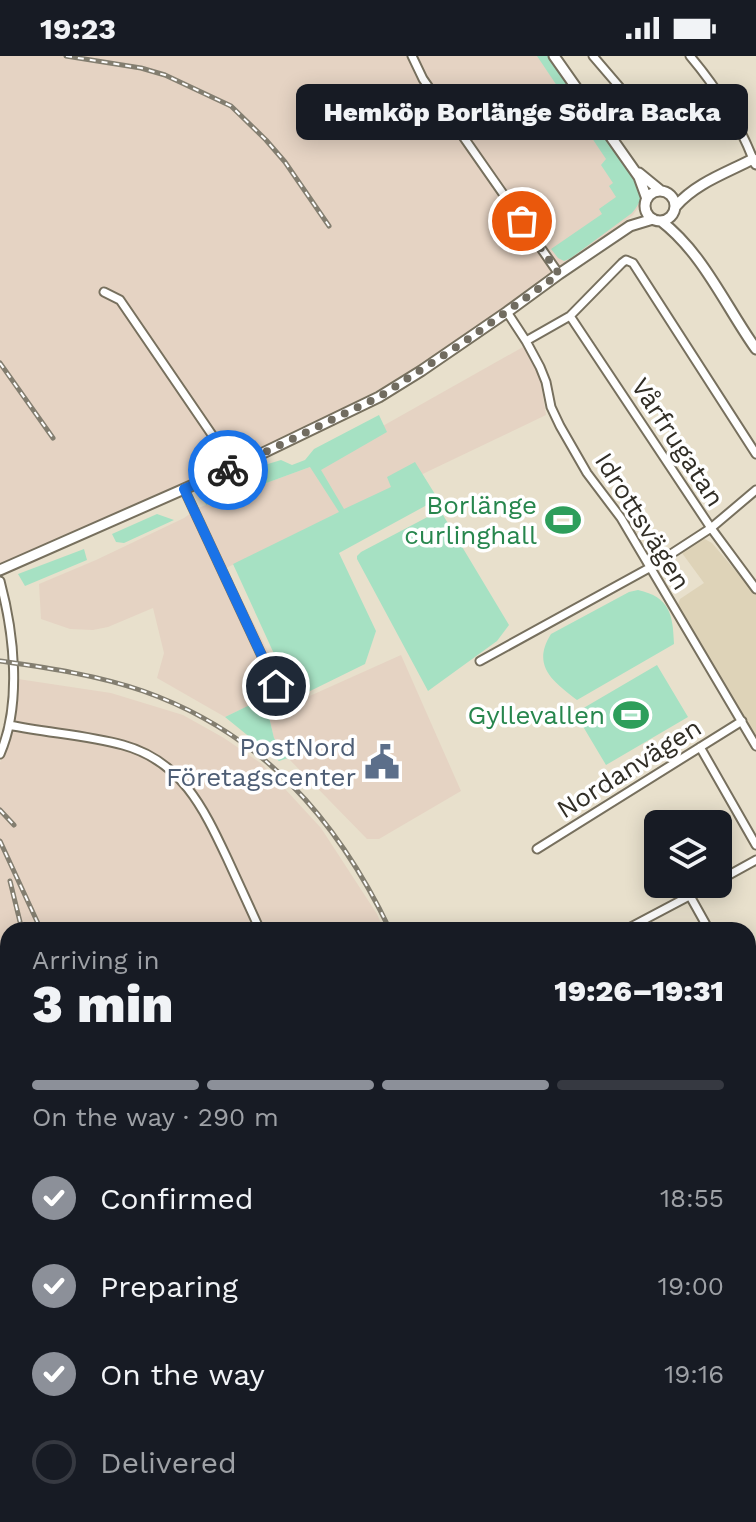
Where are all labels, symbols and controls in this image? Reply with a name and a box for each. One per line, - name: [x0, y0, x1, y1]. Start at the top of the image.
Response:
- text: 19:23: [40, 11, 116, 46]
- callout: Hemköp Borlänge Södra Backa: [296, 85, 748, 141]
- text: Hemköp Borlänge Södra Backa: [323, 97, 721, 127]
- pin: [488, 187, 556, 255]
- icon: bag: [500, 199, 544, 243]
- street label: Vårfrugatan: [625, 372, 731, 512]
- courier: [188, 430, 268, 510]
- street label: Idrottsvägen: [589, 447, 697, 595]
- icon: bike: [206, 448, 250, 492]
- place label: Borlänge curlinghall: [404, 490, 537, 550]
- sports icon: Borlänge curlinghall: [544, 501, 582, 539]
- pin: [242, 652, 310, 720]
- icon: home: [254, 664, 298, 708]
- sports icon: Gyllevallen: [612, 696, 650, 734]
- place label: Gyllevallen: [467, 700, 605, 730]
- street label: Nordanvägen: [551, 712, 707, 824]
- place label: PostNord Företagscenter: [166, 732, 356, 792]
- public building icon: PostNord Företagscenter: [363, 743, 401, 781]
- map controls: [644, 810, 732, 898]
- button: layers: [644, 810, 732, 898]
- text: Arriving in: [32, 945, 160, 975]
- text: 19:26–19:31: [554, 973, 724, 1008]
- text: 3 min: [32, 974, 174, 1035]
- text: On the way · 290 m: [32, 1102, 279, 1132]
- icon: check: [32, 1176, 76, 1220]
- text: Confirmed: [100, 1181, 254, 1216]
- text: 18:55: [660, 1183, 724, 1213]
- icon: check: [32, 1264, 76, 1308]
- text: Preparing: [100, 1269, 238, 1304]
- text: 19:00: [658, 1271, 724, 1301]
- icon: check: [32, 1352, 76, 1396]
- text: On the way: [100, 1357, 265, 1392]
- text: 19:16: [664, 1359, 724, 1389]
- text: Delivered: [100, 1445, 237, 1480]

